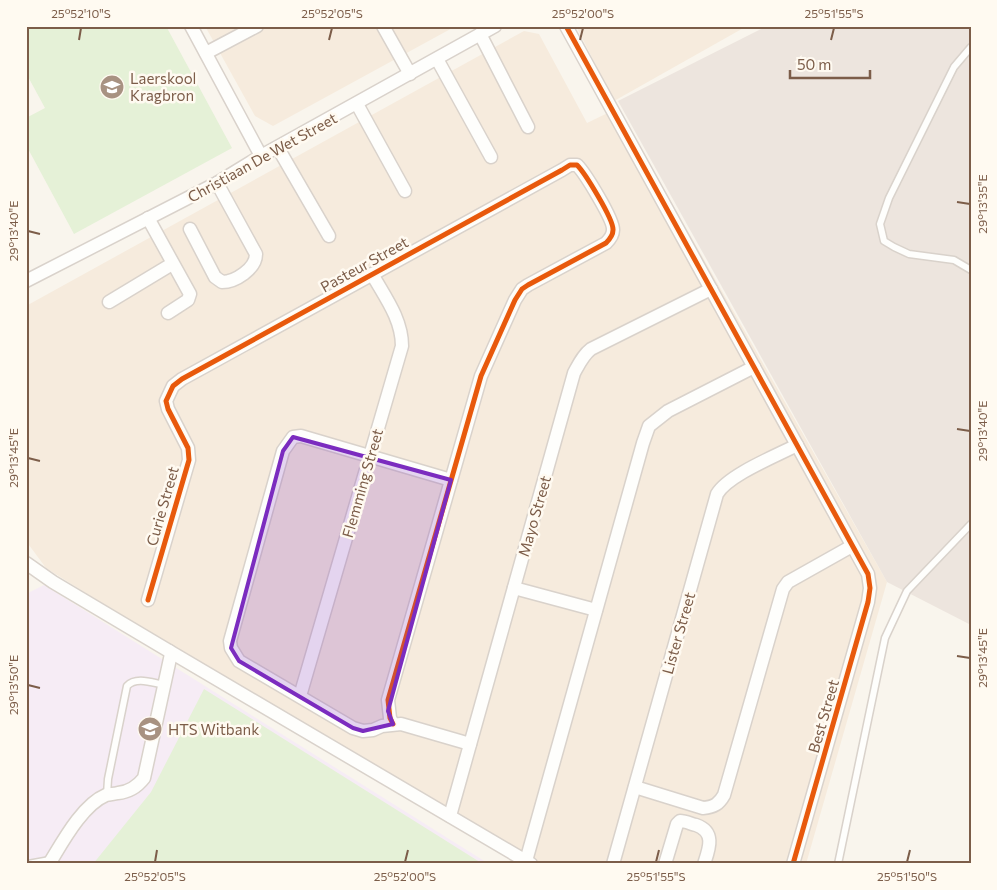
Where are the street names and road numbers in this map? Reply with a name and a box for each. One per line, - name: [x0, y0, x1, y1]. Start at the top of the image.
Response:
- street label: Christiaan De Wet Street: [184, 108, 340, 206]
- street label: Pasteur Street: [317, 232, 411, 296]
- street label: Flemming Street: [338, 427, 386, 539]
- street label: Curie Street: [142, 464, 182, 548]
- street label: Mayo Street: [514, 473, 554, 559]
- street label: Lister Street: [658, 590, 698, 676]
- street label: Best Street: [804, 677, 842, 755]

